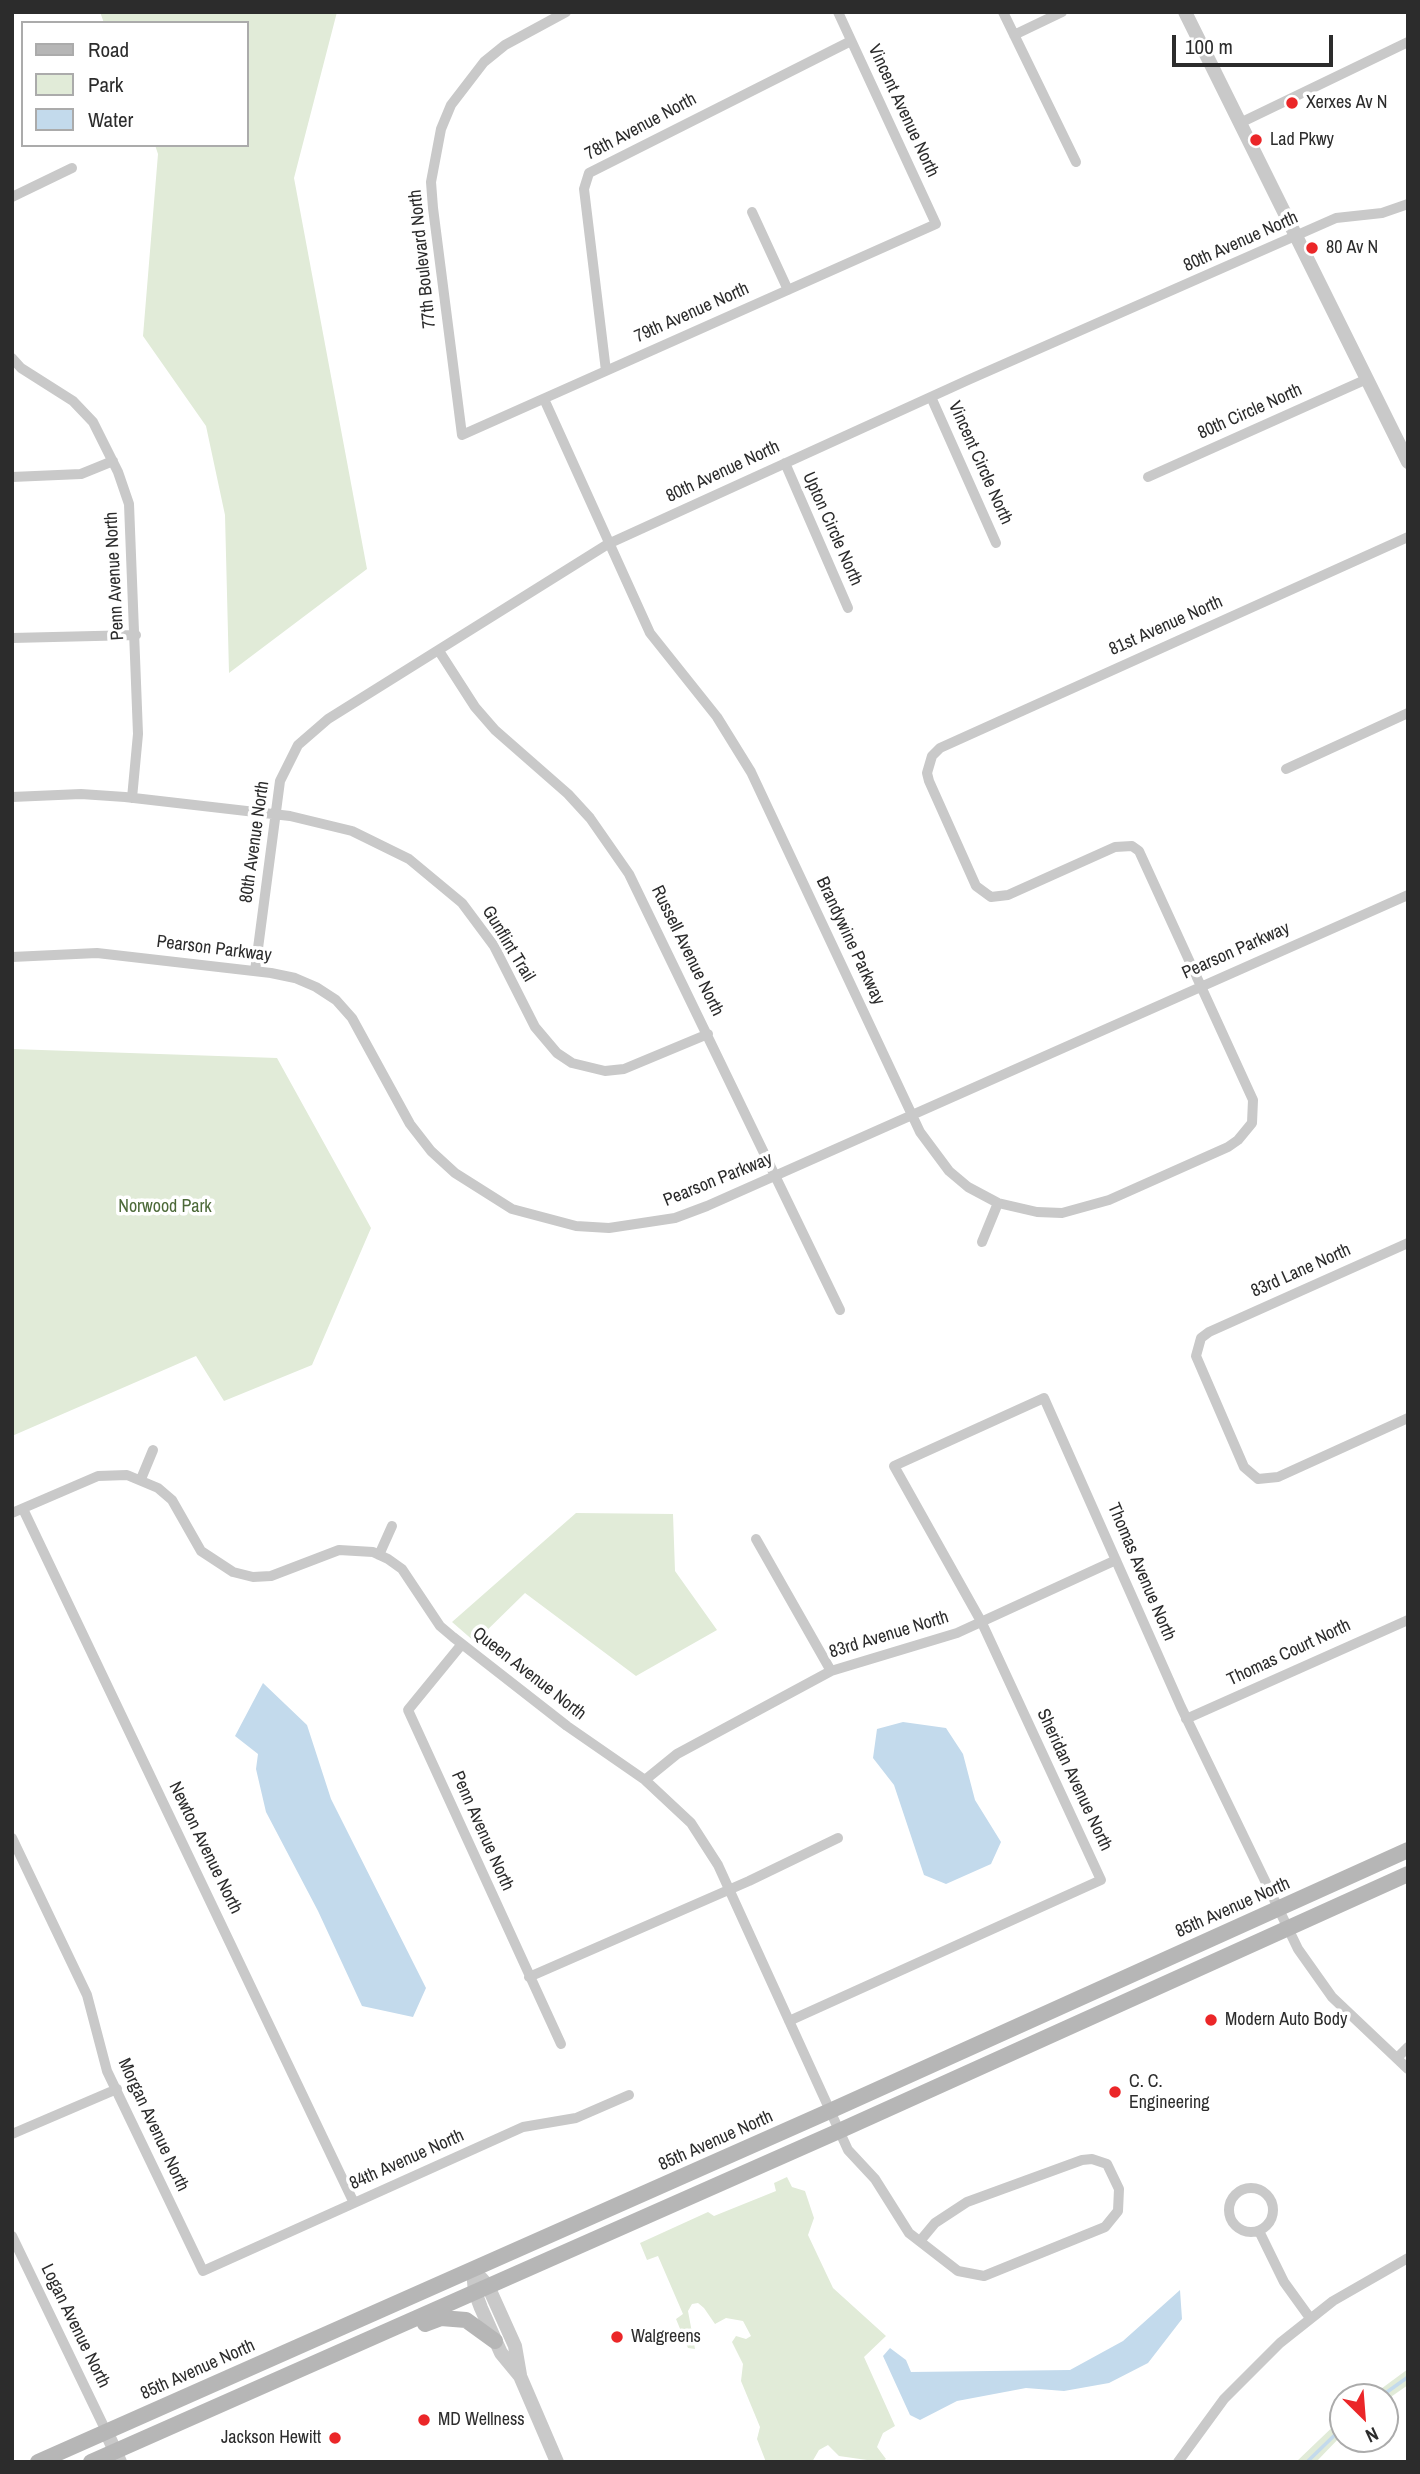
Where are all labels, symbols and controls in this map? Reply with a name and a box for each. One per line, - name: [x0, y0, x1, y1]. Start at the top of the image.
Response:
- legend: [21, 21, 248, 147]
- scale bar: [1175, 21, 1336, 65]
- text: 100 m: [1185, 32, 1233, 61]
- text: Road: [88, 35, 129, 64]
- street label: Vincent Avenue North: [863, 41, 943, 181]
- text: Park: [88, 70, 123, 99]
- street label: 78th Avenue North: [582, 89, 700, 165]
- place label: Xerxes Av N: [1306, 92, 1387, 114]
- marker: Xerxes Av N: [1284, 95, 1300, 111]
- text: Water: [88, 105, 133, 134]
- place label: Lad Pkwy: [1270, 129, 1334, 151]
- marker: Lad Pkwy: [1248, 132, 1264, 148]
- street label: 77th Boulevard North: [405, 189, 441, 329]
- street label: 80th Avenue North: [1181, 207, 1301, 277]
- place label: 80 Av N: [1326, 237, 1378, 259]
- marker: 80 Av N: [1304, 240, 1320, 256]
- street label: 79th Avenue North: [632, 278, 752, 348]
- street label: 80th Circle North: [1195, 379, 1305, 445]
- street label: Vincent Circle North: [943, 398, 1017, 528]
- street label: 80th Avenue North: [663, 436, 783, 508]
- street label: Upton Circle North: [797, 469, 867, 589]
- street label: Penn Avenue North: [101, 511, 129, 641]
- street label: 81st Avenue North: [1106, 591, 1226, 661]
- street label: 80th Avenue North: [236, 780, 274, 904]
- street label: Brandywine Parkway: [811, 874, 889, 1008]
- street label: Russell Avenue North: [646, 882, 728, 1020]
- street label: Gunflint Trail: [477, 902, 539, 986]
- street label: Pearson Parkway: [1179, 918, 1293, 984]
- street label: Pearson Parkway: [155, 931, 273, 967]
- street label: Pearson Parkway: [660, 1148, 776, 1212]
- park label: Norwood Park: [118, 1196, 212, 1218]
- street label: 83rd Lane North: [1248, 1239, 1354, 1303]
- street label: Thomas Avenue North: [1102, 1500, 1180, 1644]
- street label: 83rd Avenue North: [827, 1607, 951, 1663]
- street label: Thomas Court North: [1224, 1615, 1354, 1691]
- street label: Queen Avenue North: [468, 1623, 590, 1725]
- street label: Sheridan Avenue North: [1032, 1706, 1116, 1854]
- street label: Penn Avenue North: [446, 1768, 518, 1894]
- street label: Newton Avenue North: [164, 1778, 246, 1918]
- street label: 85th Avenue North: [1173, 1873, 1293, 1943]
- place label: Modern Auto Body: [1225, 2009, 1347, 2031]
- marker: Modern Auto Body: [1203, 2012, 1219, 2028]
- street label: Morgan Avenue North: [113, 2055, 193, 2195]
- place label: C. C. Engineering: [1129, 2071, 1209, 2114]
- marker: C. C. Engineering: [1107, 2084, 1123, 2100]
- street label: 85th Avenue North: [656, 2106, 776, 2176]
- street label: 84th Avenue North: [347, 2125, 467, 2195]
- street label: Logan Avenue North: [36, 2261, 114, 2391]
- place label: Walgreens: [631, 2326, 701, 2348]
- marker: Walgreens: [609, 2329, 625, 2345]
- street label: 85th Avenue North: [138, 2335, 258, 2405]
- north arrow: [1329, 2383, 1399, 2453]
- place label: MD Wellness: [438, 2409, 525, 2431]
- marker: MD Wellness: [416, 2412, 432, 2428]
- text: N: [1361, 2421, 1383, 2449]
- place label: Jackson Hewitt: [221, 2427, 321, 2449]
- marker: Jackson Hewitt: [327, 2430, 343, 2446]

